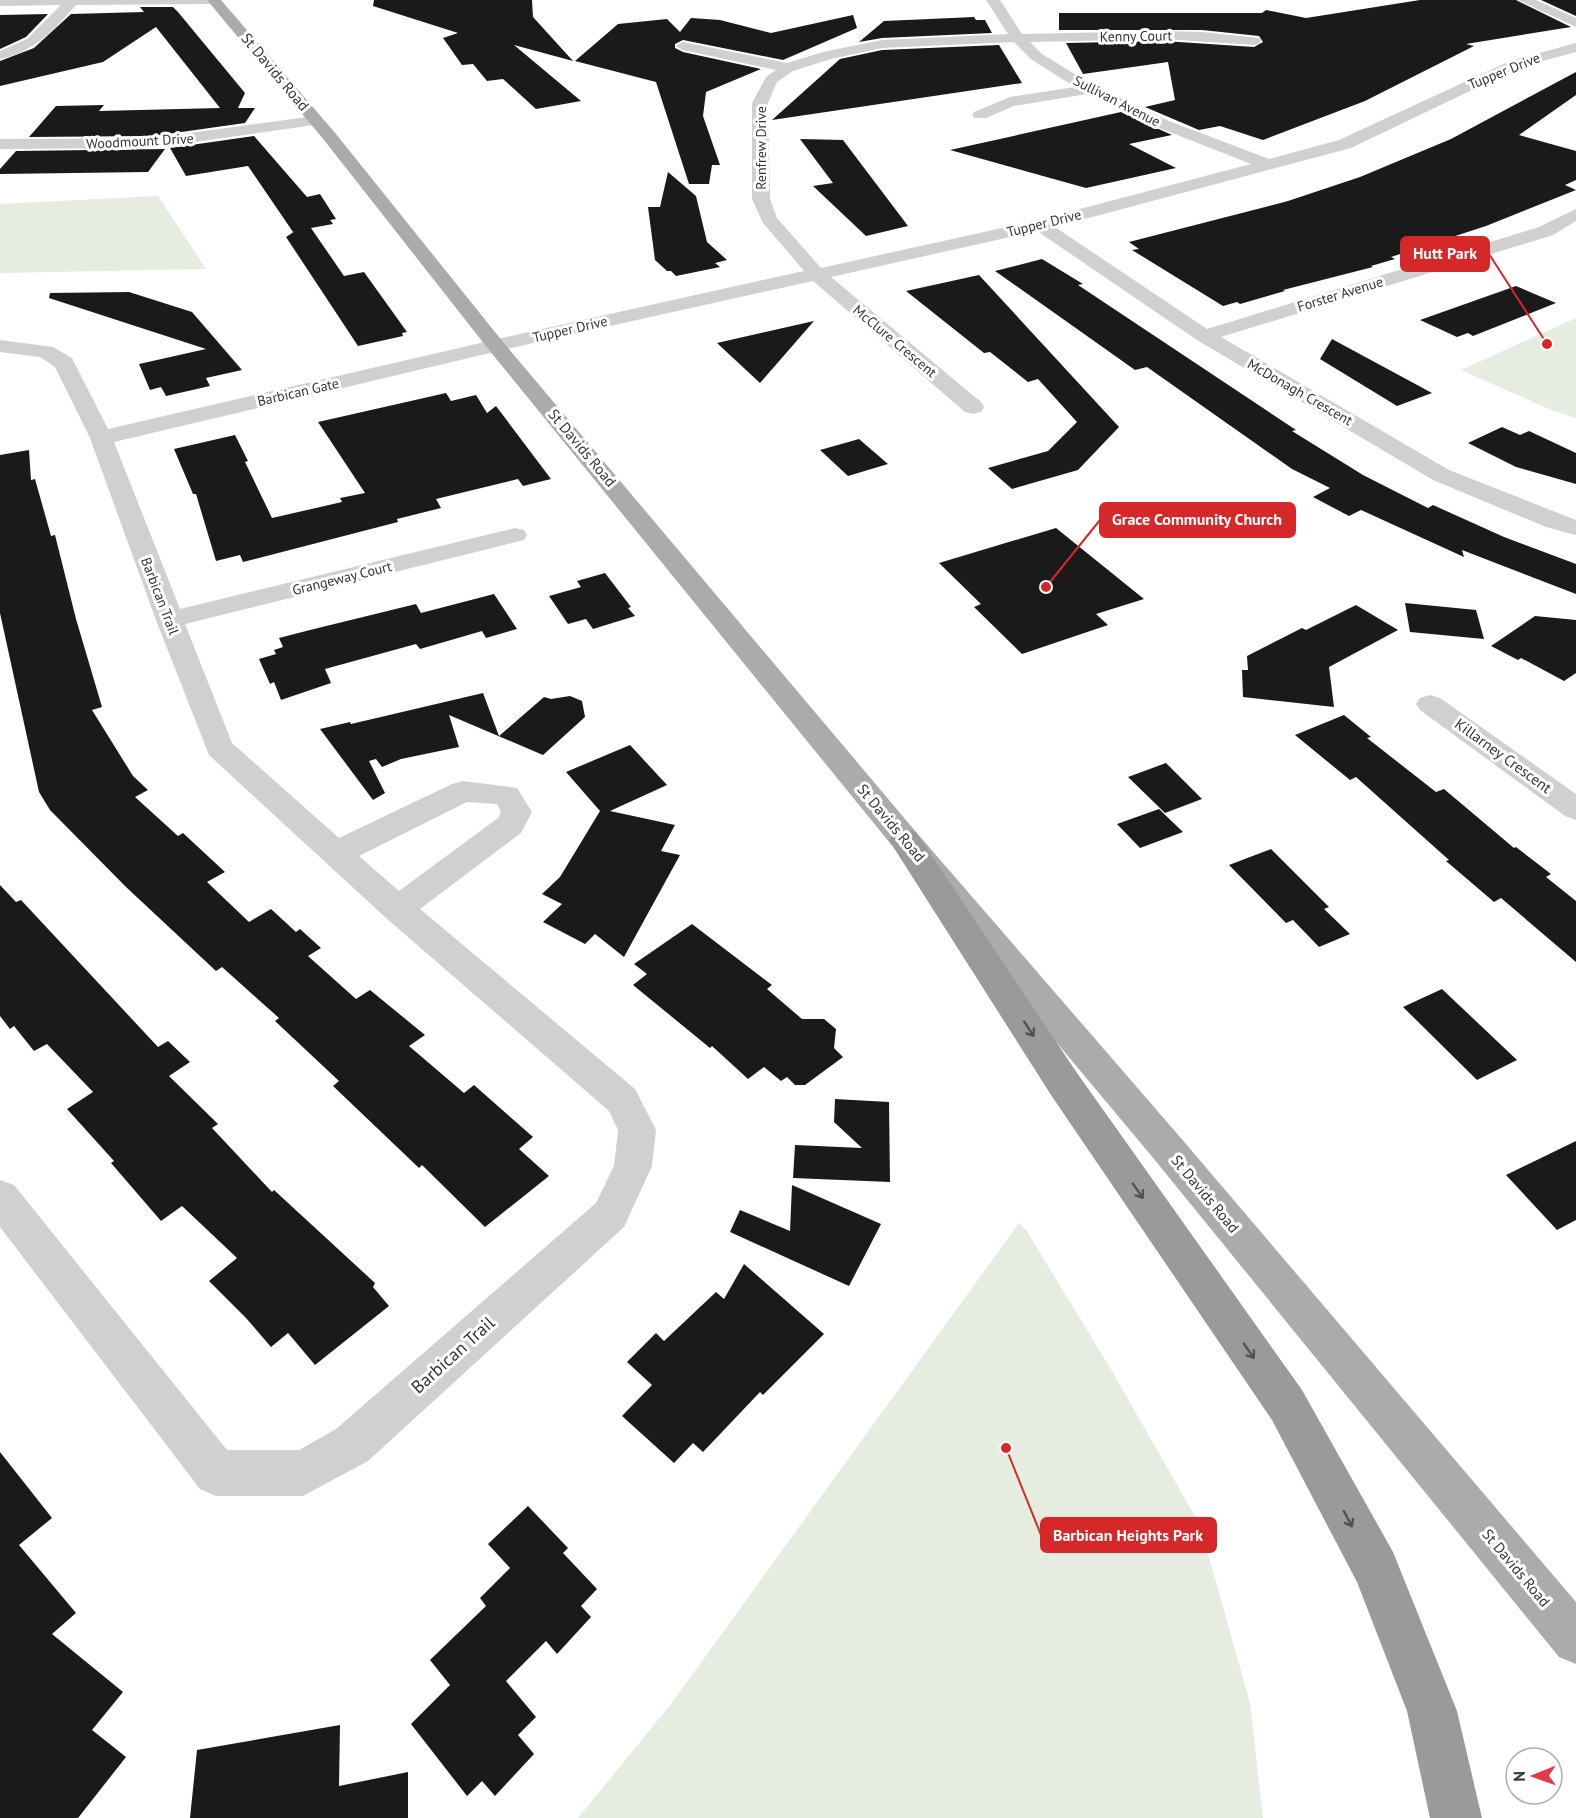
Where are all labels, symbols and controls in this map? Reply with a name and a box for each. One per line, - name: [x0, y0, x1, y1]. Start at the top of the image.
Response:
- street label: Kenny Court: [1100, 26, 1173, 46]
- street label: St Davids Road: [237, 29, 313, 114]
- street label: Tupper Drive: [1465, 48, 1543, 94]
- street label: Sullivan Avenue: [1070, 71, 1164, 131]
- street label: Renfrew Drive: [752, 106, 770, 190]
- street label: Woodmount Drive: [86, 129, 194, 153]
- street label: Tupper Drive: [1005, 205, 1083, 241]
- callout: Hutt Park: [1401, 237, 1489, 271]
- text: Hutt Park: [1413, 243, 1477, 263]
- street label: Forster Avenue: [1295, 272, 1385, 316]
- street label: McClure Crescent: [850, 301, 941, 381]
- street label: Tupper Drive: [531, 312, 609, 346]
- street label: McDonagh Crescent: [1244, 355, 1356, 430]
- street label: Barbican Gate: [256, 374, 340, 410]
- street label: St Davids Road: [544, 405, 620, 490]
- callout: Grace Community Church: [1100, 503, 1295, 537]
- text: Grace Community Church: [1112, 509, 1282, 529]
- street label: Barbican Trail: [137, 555, 183, 637]
- street label: Grangeway Court: [290, 557, 394, 599]
- street label: Killarney Crescent: [1451, 714, 1555, 797]
- street label: St Davids Road: [853, 780, 929, 865]
- one-way arrow: [1022, 1021, 1035, 1038]
- street label: St Davids Road: [1167, 1151, 1243, 1236]
- one-way arrow: [1132, 1182, 1144, 1198]
- street label: Barbican Trail: [406, 1311, 500, 1398]
- one-way arrow: [1243, 1342, 1255, 1359]
- one-way arrow: [1343, 1509, 1354, 1527]
- callout: Barbican Heights Park: [1041, 1518, 1216, 1552]
- text: Barbican Heights Park: [1053, 1525, 1203, 1545]
- street label: St Davids Road: [1478, 1525, 1554, 1610]
- north arrow: [1504, 1746, 1564, 1806]
- text: N: [1509, 1771, 1529, 1782]

